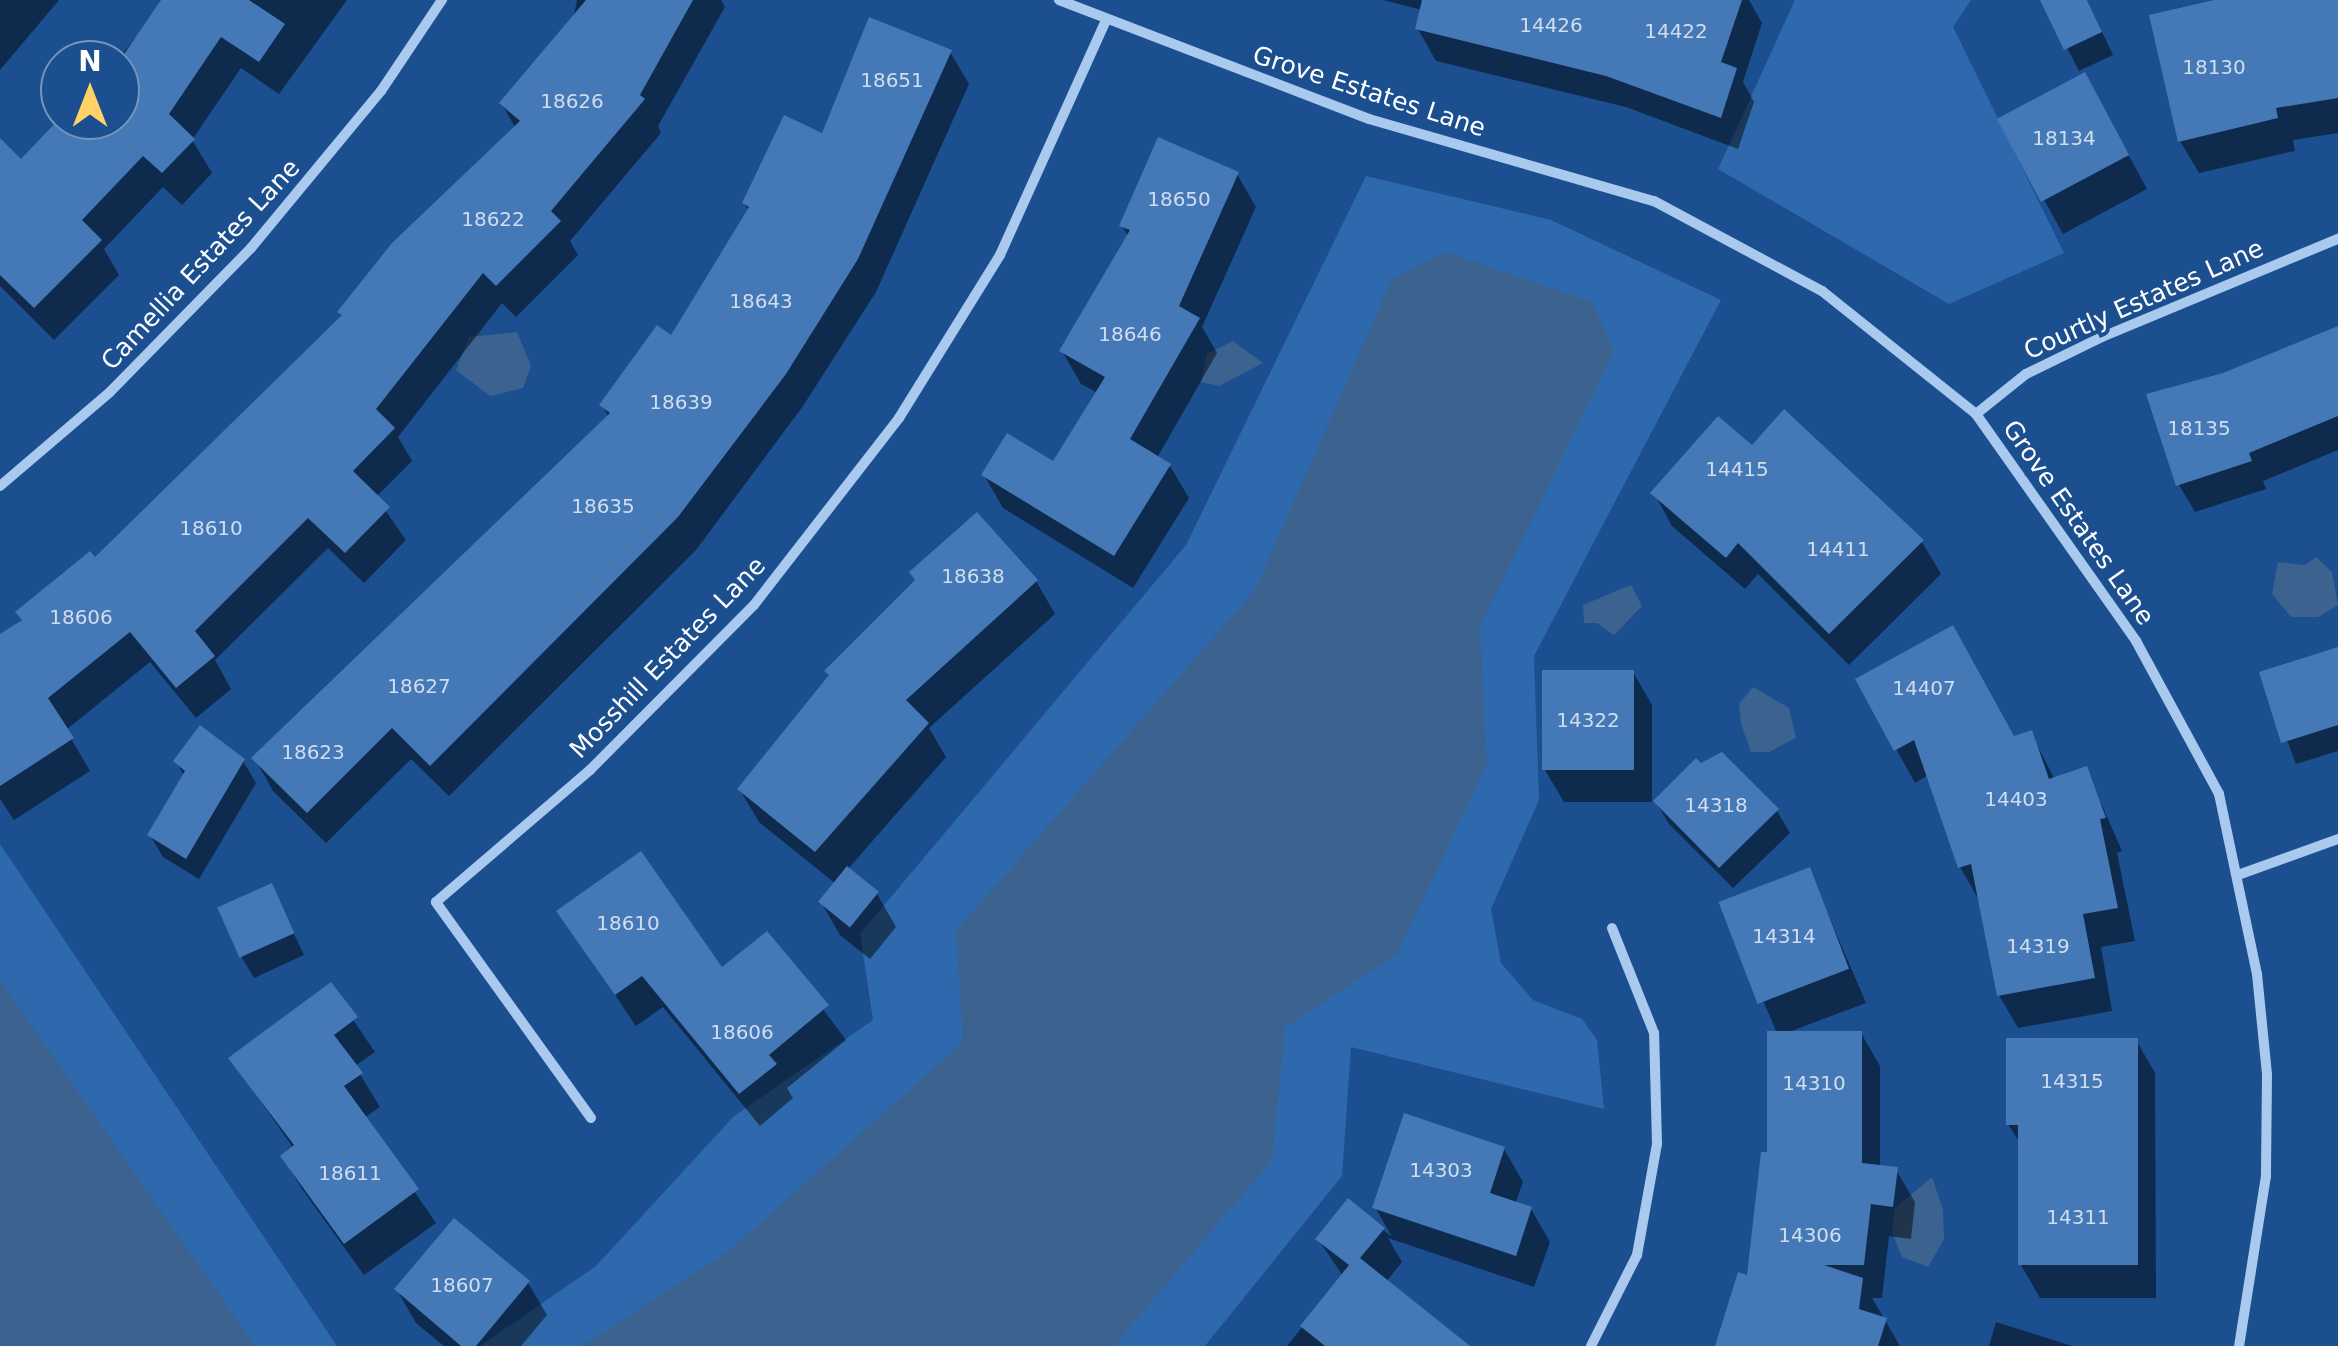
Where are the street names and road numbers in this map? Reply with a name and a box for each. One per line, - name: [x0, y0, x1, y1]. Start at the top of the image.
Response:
- street label: Grove Estates Lane: [1249, 40, 1489, 144]
- street label: Camellia Estates Lane: [96, 153, 306, 377]
- street label: Courtly Estates Lane: [2020, 234, 2268, 366]
- street label: Grove Estates Lane: [1996, 415, 2160, 631]
- street label: Mosshill Estates Lane: [564, 551, 772, 765]

